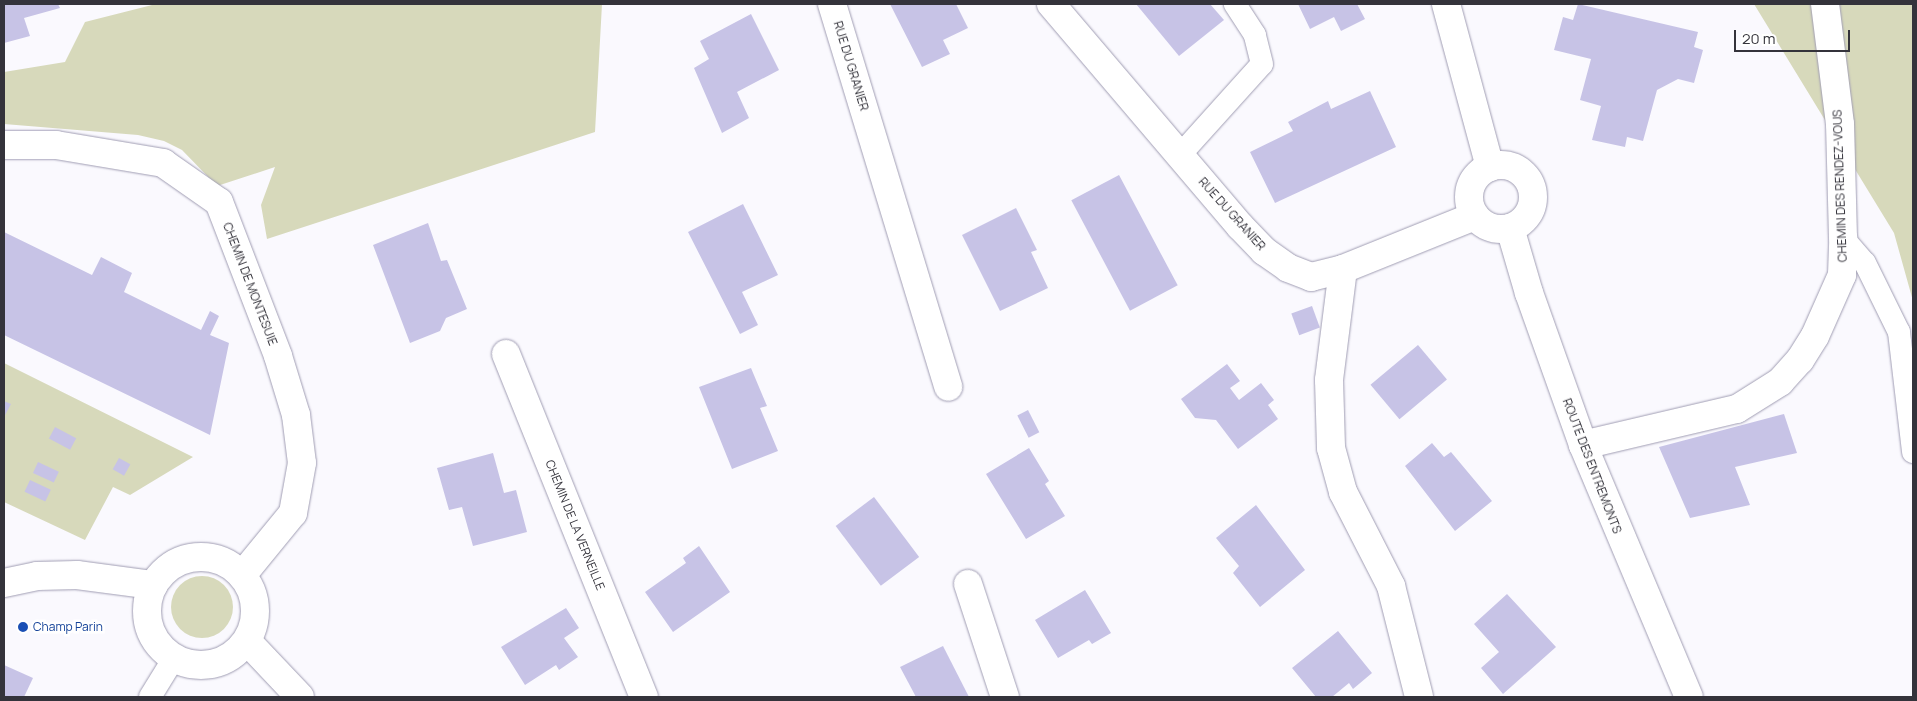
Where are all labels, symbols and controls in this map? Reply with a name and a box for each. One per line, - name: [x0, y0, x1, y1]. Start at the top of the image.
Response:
- street label: RUE DU GRANIER: [830, 19, 872, 113]
- scale bar: [1737, 20, 1853, 52]
- text: 20 m: [1742, 28, 1775, 49]
- street label: CHEMIN DES RENDEZ-VOUS: [1830, 110, 1850, 262]
- street label: RUE DU GRANIER: [1195, 175, 1269, 253]
- street label: CHEMIN DE MONTESUIE: [220, 220, 280, 348]
- street label: ROUTE DES ENTREMONTS: [1560, 396, 1624, 536]
- street label: CHEMIN DE LA VERNEILLE: [542, 458, 608, 592]
- place label: Champ Parin: [33, 620, 103, 634]
- marker: Champ Parin: [17, 621, 29, 633]

